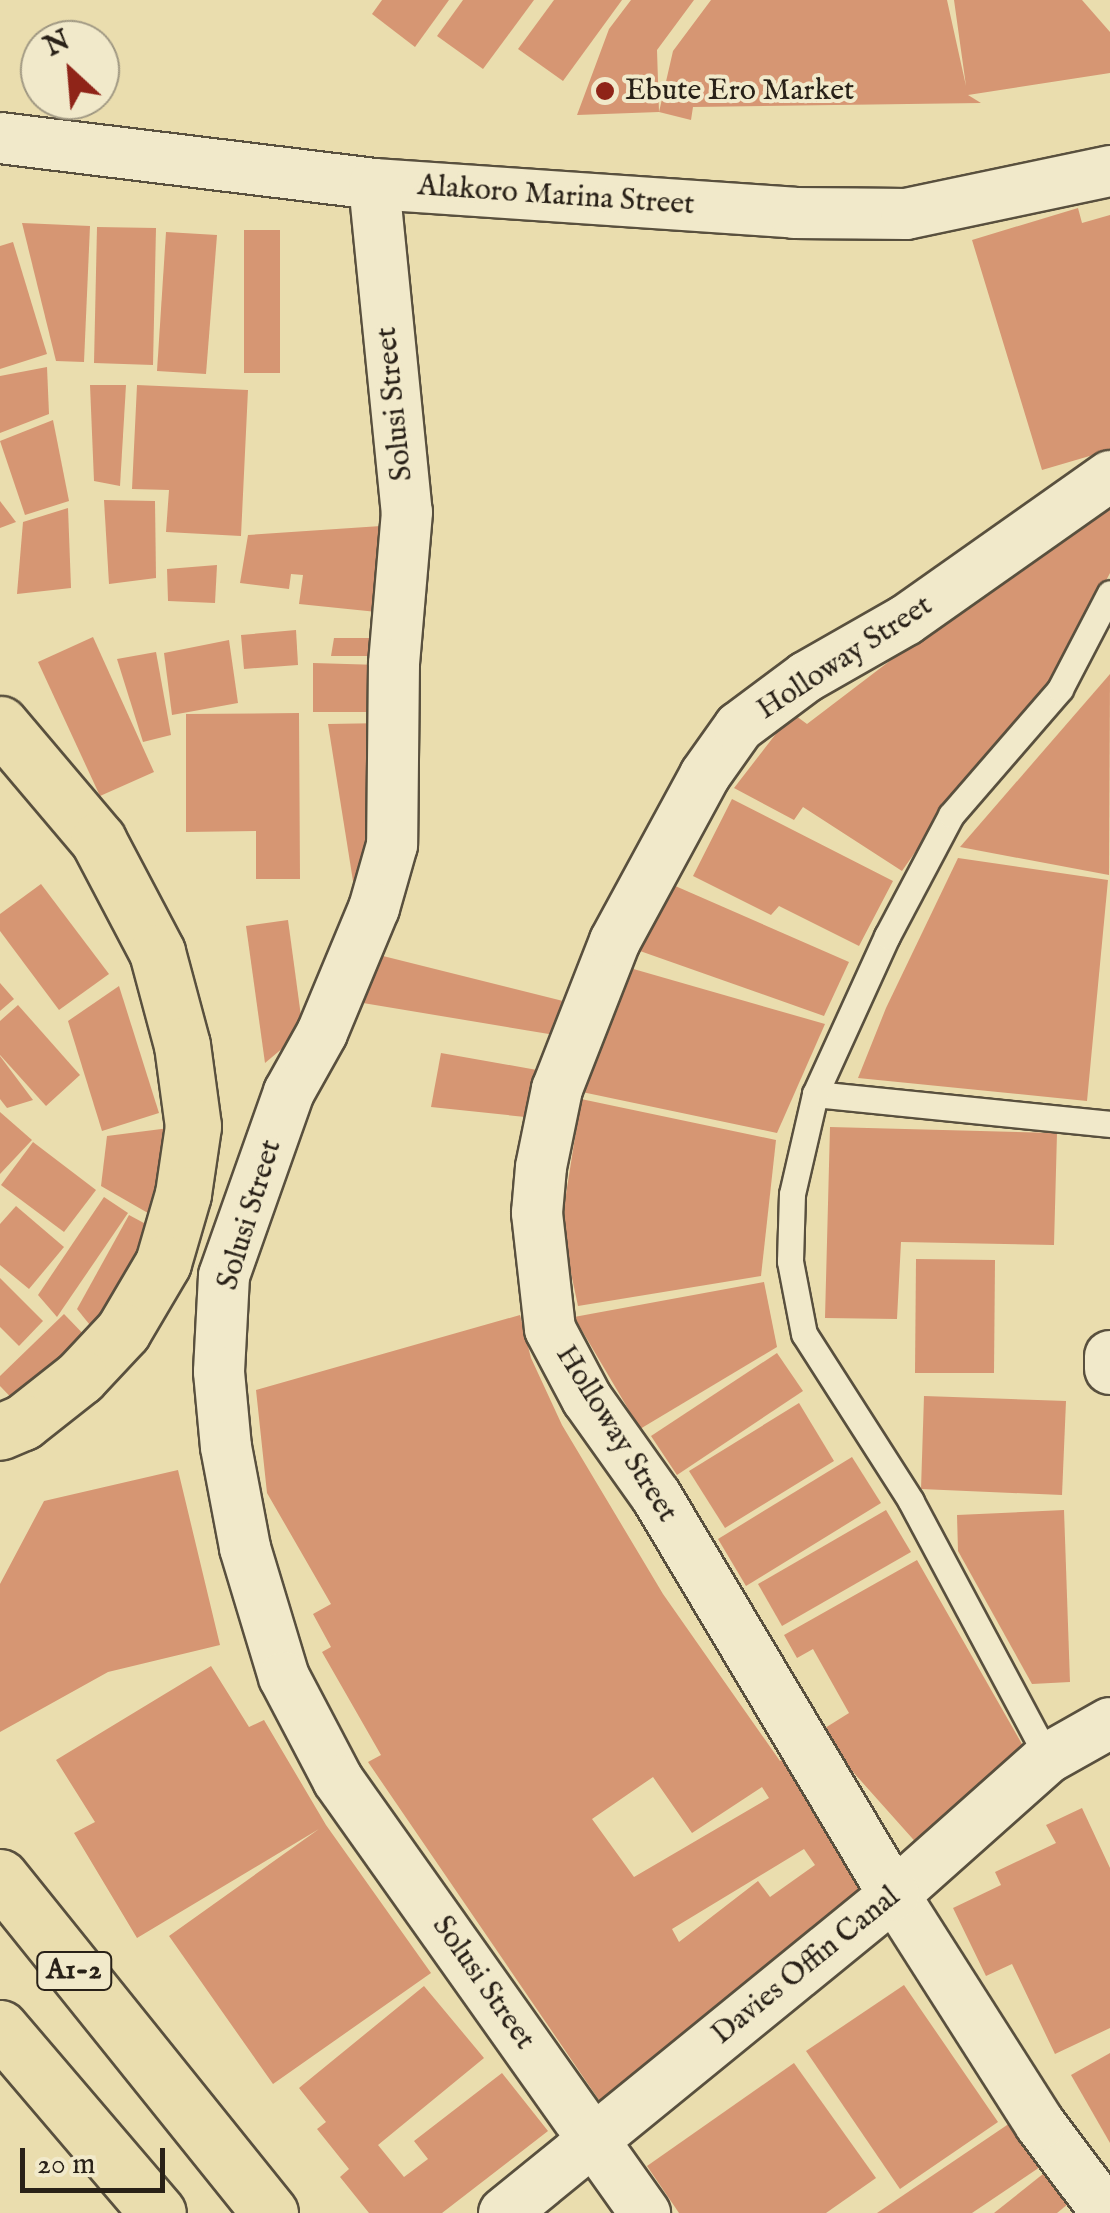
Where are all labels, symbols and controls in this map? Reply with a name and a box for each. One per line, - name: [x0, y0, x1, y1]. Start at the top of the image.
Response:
- north arrow: [20, 20, 120, 120]
- text: N: [39, 23, 76, 65]
- place label: Ebute Ero Market: [625, 73, 854, 109]
- marker: Ebute Ero Market: [594, 80, 616, 102]
- street label: Alakoro Marina Street: [416, 168, 696, 224]
- street label: Solusi Street: [369, 325, 421, 483]
- street label: Holloway Street: [751, 588, 939, 728]
- street label: Solusi Street: [210, 1136, 290, 1294]
- street label: Holloway Street: [547, 1339, 685, 1529]
- street label: Davies Offin Canal: [705, 1879, 907, 2053]
- street label: Solusi Street: [424, 1909, 542, 2057]
- road number: A1-2: [34, 1948, 114, 1994]
- scale bar: [25, 2128, 170, 2190]
- text: 20 m: [37, 2146, 96, 2184]

